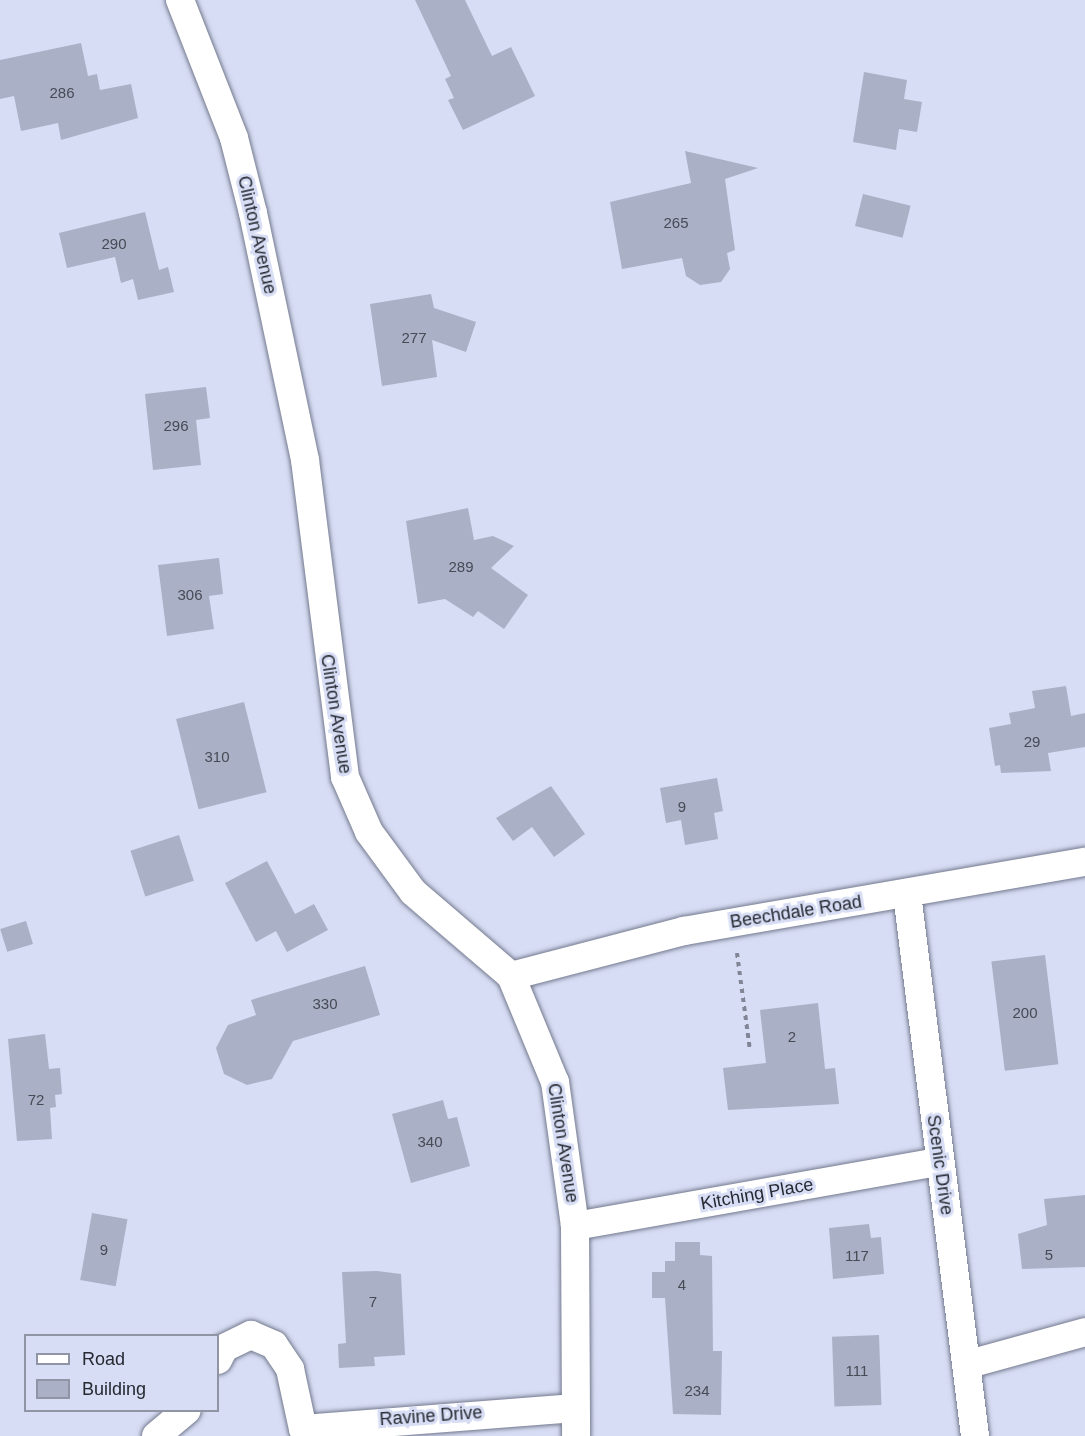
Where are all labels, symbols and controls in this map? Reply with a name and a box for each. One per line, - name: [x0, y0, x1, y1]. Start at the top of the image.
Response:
- house number: 286: [49, 84, 75, 102]
- street label: Clinton Avenue: [233, 173, 281, 297]
- house number: 265: [663, 214, 689, 232]
- house number: 290: [101, 235, 127, 253]
- house number: 277: [401, 329, 427, 347]
- house number: 296: [163, 417, 189, 435]
- house number: 289: [448, 558, 474, 576]
- house number: 306: [177, 586, 203, 604]
- street label: Clinton Avenue: [316, 652, 356, 776]
- house number: 29: [1024, 733, 1040, 751]
- house number: 310: [204, 748, 230, 766]
- house number: 9: [678, 798, 686, 816]
- street label: Beechdale Road: [729, 891, 863, 933]
- house number: 330: [312, 995, 338, 1013]
- house number: 200: [1012, 1004, 1038, 1022]
- house number: 2: [788, 1028, 796, 1046]
- street label: Clinton Avenue: [543, 1081, 583, 1205]
- house number: 72: [28, 1091, 44, 1109]
- street label: Scenic Drive: [922, 1113, 958, 1217]
- house number: 340: [417, 1133, 443, 1151]
- street label: Kitching Place: [699, 1173, 815, 1215]
- house number: 9: [100, 1241, 108, 1259]
- house number: 5: [1045, 1246, 1053, 1264]
- house number: 117: [845, 1247, 869, 1265]
- house number: 4: [678, 1276, 686, 1294]
- house number: 7: [369, 1293, 377, 1311]
- legend: [24, 1334, 219, 1412]
- text: Road: [82, 1349, 125, 1369]
- house number: 111: [846, 1362, 868, 1380]
- text: Building: [82, 1379, 146, 1399]
- house number: 234: [684, 1382, 710, 1400]
- street label: Ravine Drive: [379, 1402, 483, 1430]

